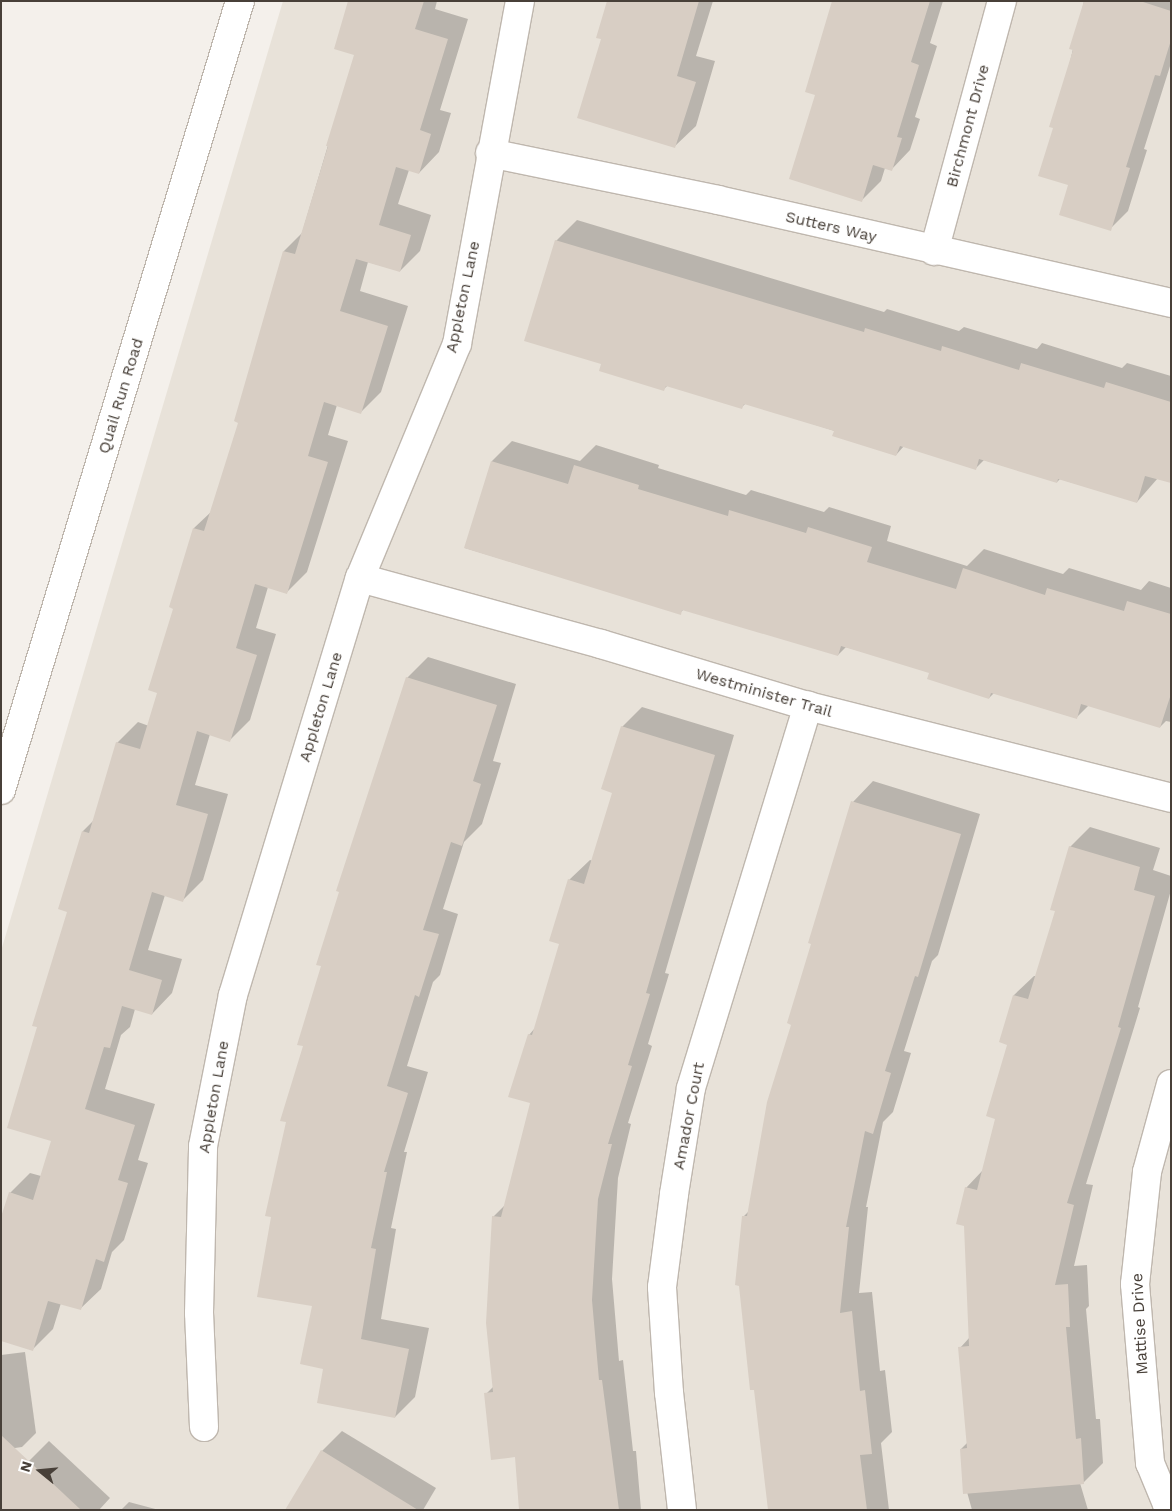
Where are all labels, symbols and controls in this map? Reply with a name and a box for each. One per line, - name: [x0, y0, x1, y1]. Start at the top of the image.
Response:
- street label: Birchmont Drive: [942, 62, 994, 190]
- street label: Sutters Way: [783, 207, 879, 247]
- street label: Appleton Lane: [442, 239, 484, 355]
- street label: Quail Run Road: [94, 336, 148, 456]
- street label: Appleton Lane: [295, 650, 347, 764]
- street label: Westminister Trail: [693, 664, 835, 722]
- street label: Appleton Lane: [195, 1039, 233, 1155]
- street label: Amador Court: [669, 1060, 709, 1172]
- street label: Mattise Drive: [1128, 1273, 1152, 1375]
- north arrow: [15, 1446, 65, 1496]
- text: N: [16, 1459, 35, 1474]

